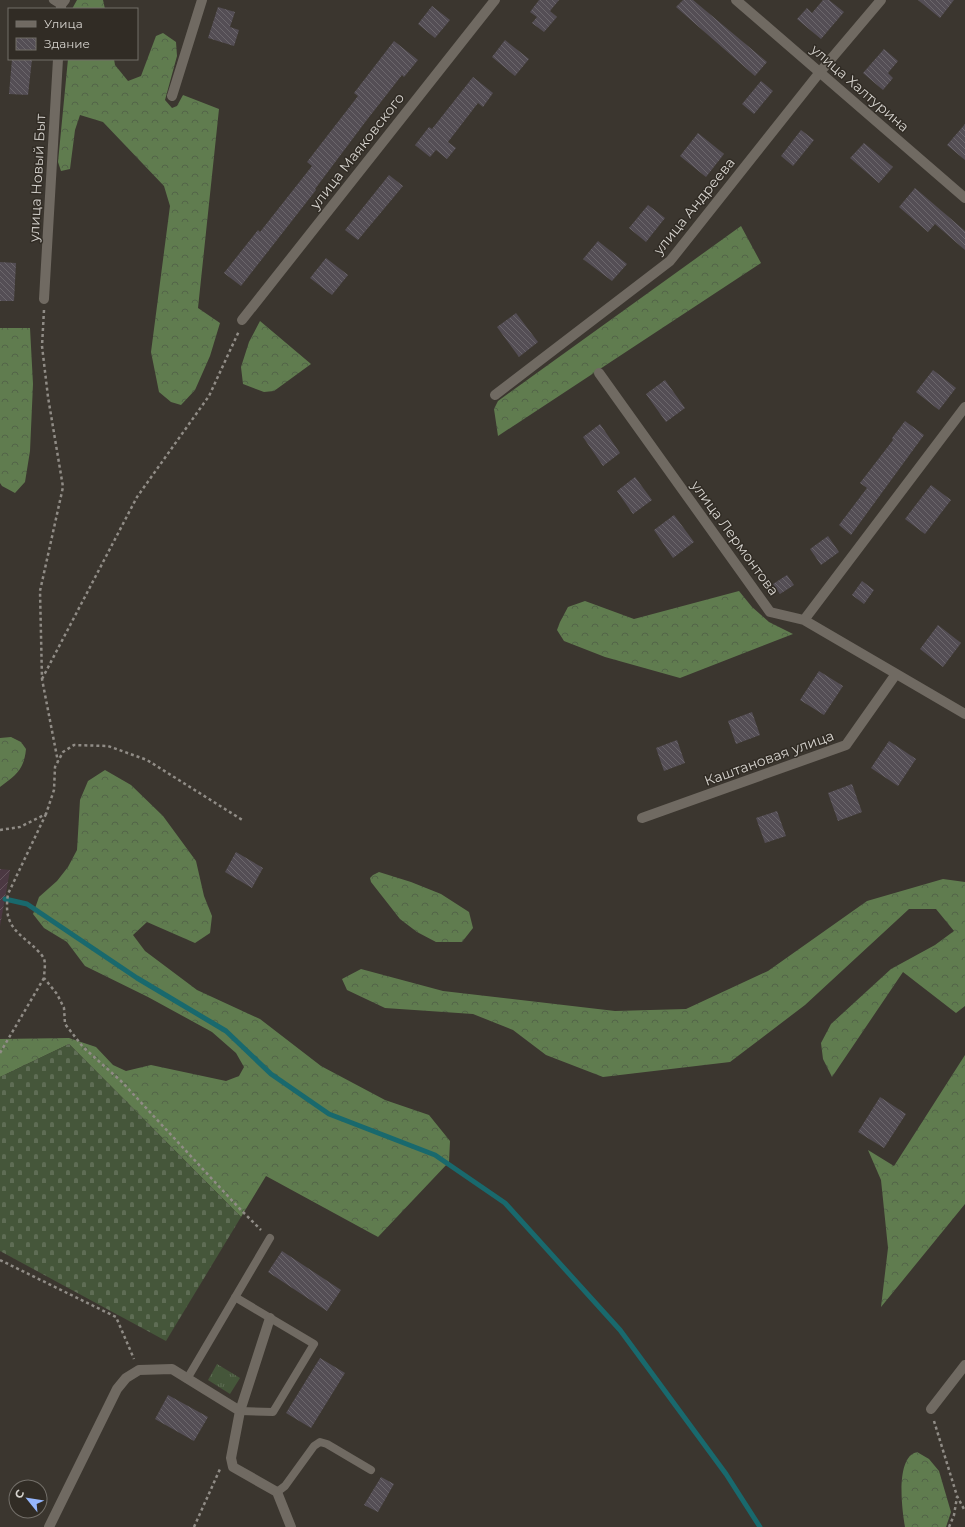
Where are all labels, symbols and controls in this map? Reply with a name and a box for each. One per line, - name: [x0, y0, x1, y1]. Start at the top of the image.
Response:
- legend: [8, 8, 138, 60]
- text: Улица: [44, 16, 83, 31]
- text: Здание: [44, 36, 90, 51]
- street label: улица Халтурина: [806, 40, 913, 136]
- street label: улица Маяковского: [305, 89, 408, 214]
- street label: улица Новый Быт: [25, 113, 49, 244]
- street label: улица Андреева: [649, 154, 739, 259]
- street label: улица Лермонтова: [687, 476, 783, 599]
- street label: Каштановая улица: [702, 726, 836, 790]
- north arrow: [8, 1479, 48, 1519]
- text: С: [11, 1487, 27, 1501]

